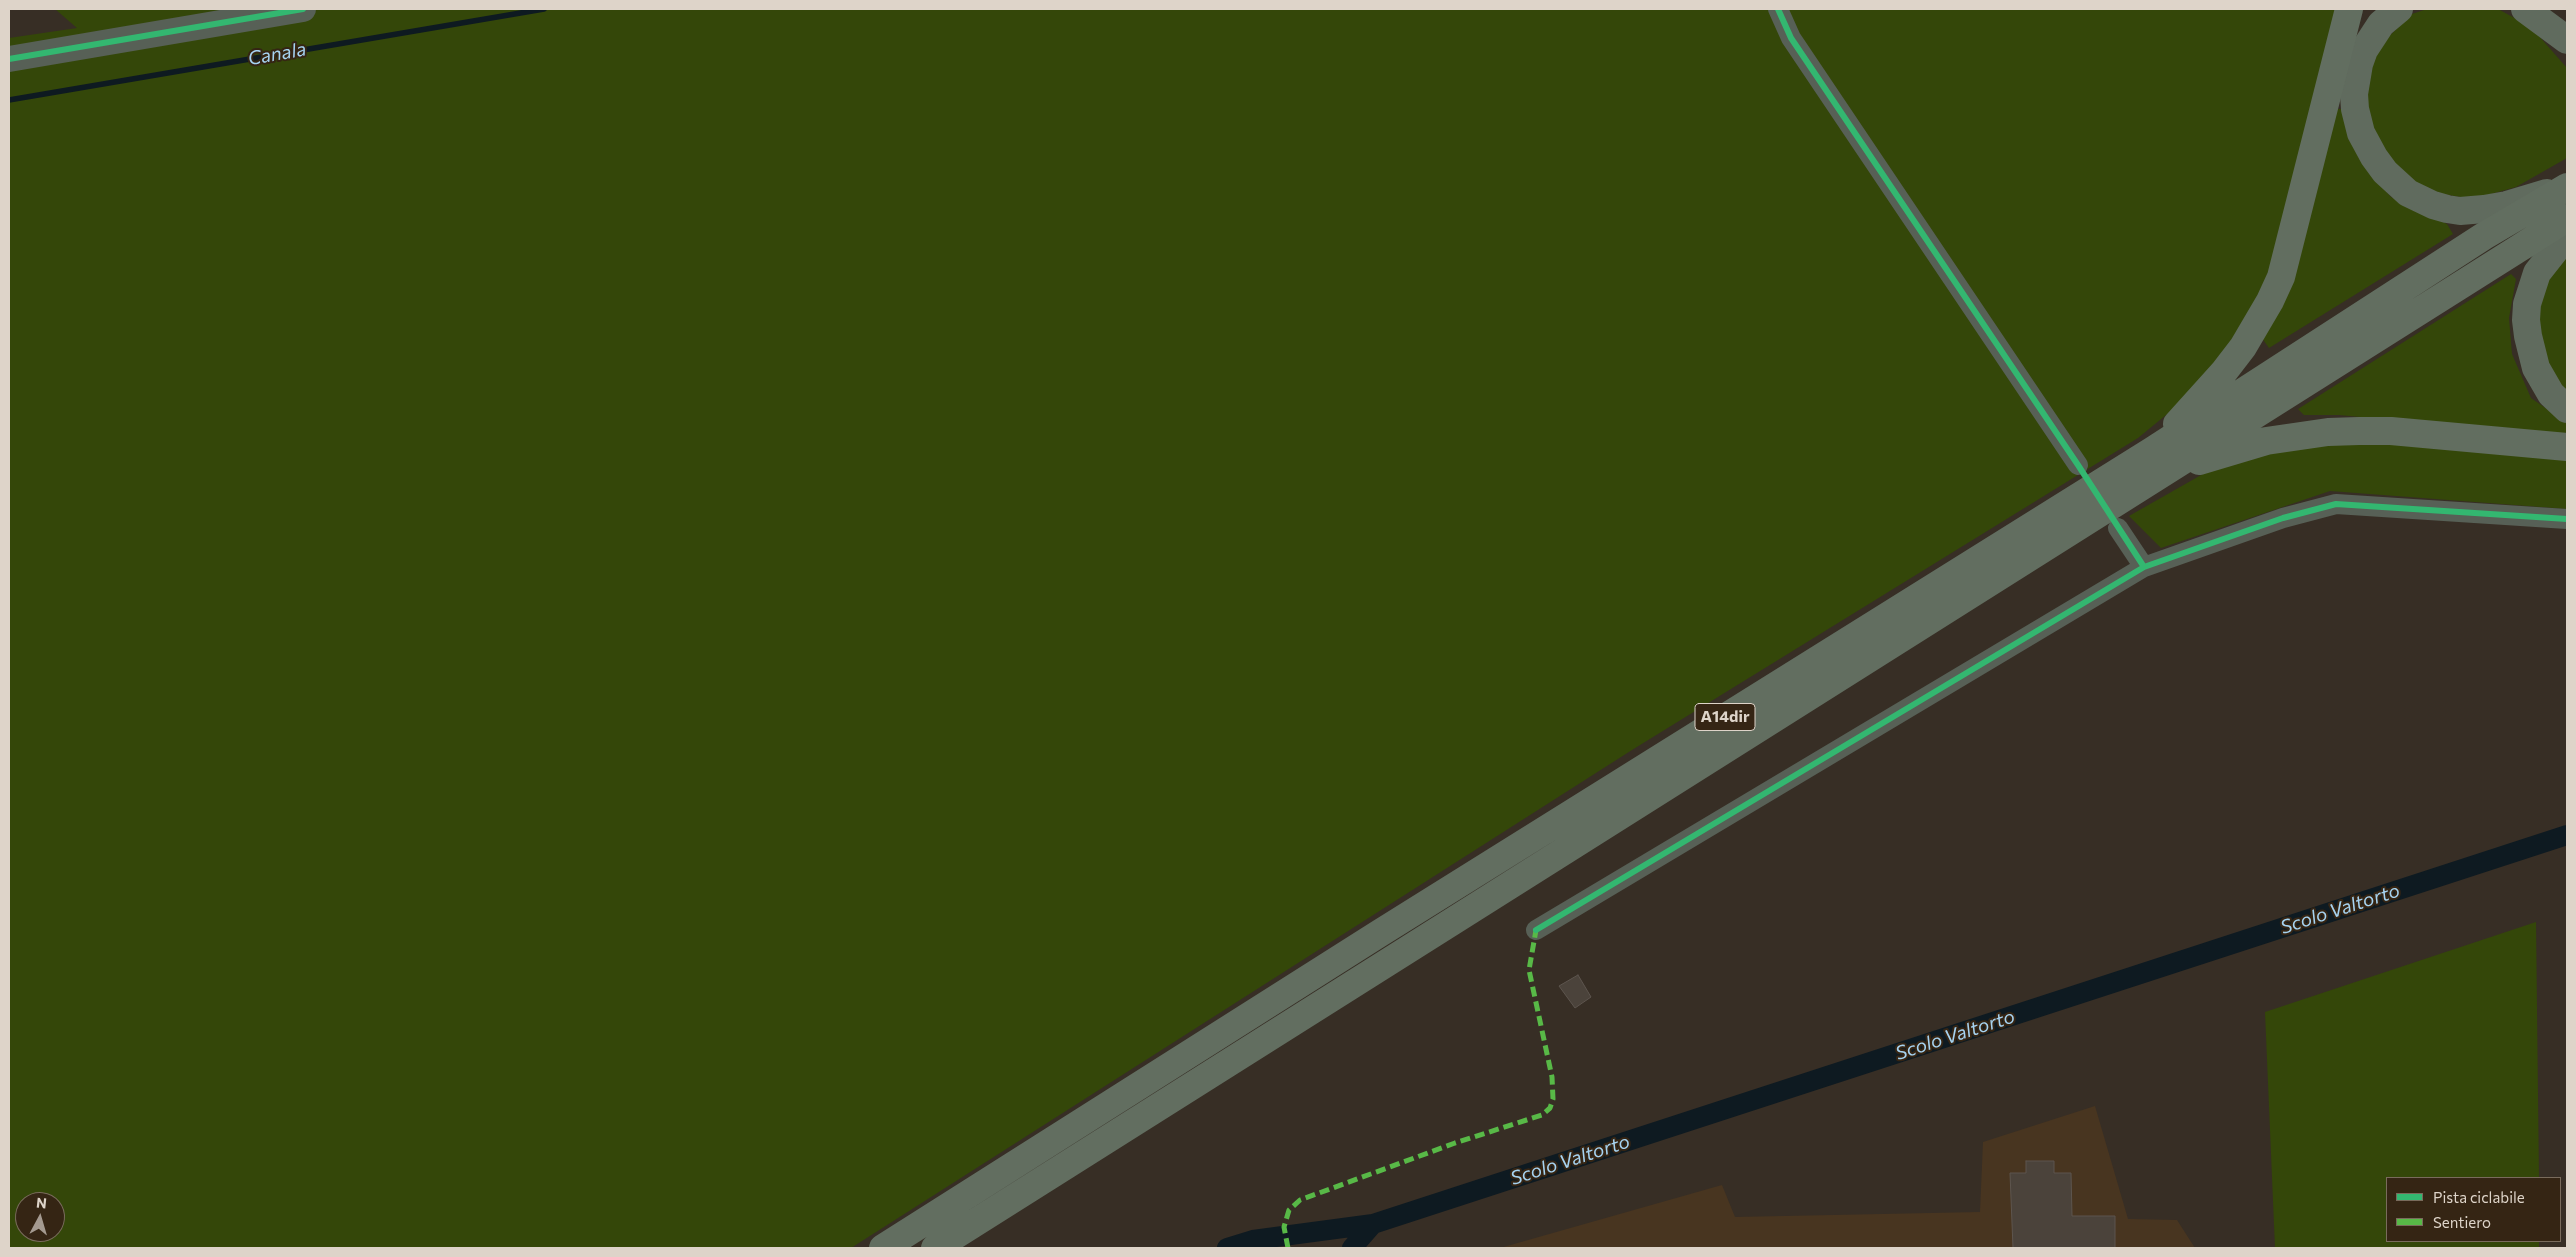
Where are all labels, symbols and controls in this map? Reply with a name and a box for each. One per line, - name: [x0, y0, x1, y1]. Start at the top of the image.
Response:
- water label: Canala: [246, 38, 308, 70]
- road number: A14dir: [1695, 704, 1755, 730]
- water label: Scolo Valtorto: [2277, 879, 2403, 939]
- water label: Scolo Valtorto: [1892, 1005, 2018, 1065]
- water label: Scolo Valtorto: [1507, 1130, 1633, 1190]
- legend: [2386, 1177, 2561, 1242]
- text: Pista ciclabile: [2433, 1188, 2525, 1206]
- north arrow: [15, 1192, 65, 1242]
- text: N: [35, 1194, 48, 1212]
- text: Sentiero: [2433, 1213, 2491, 1231]

